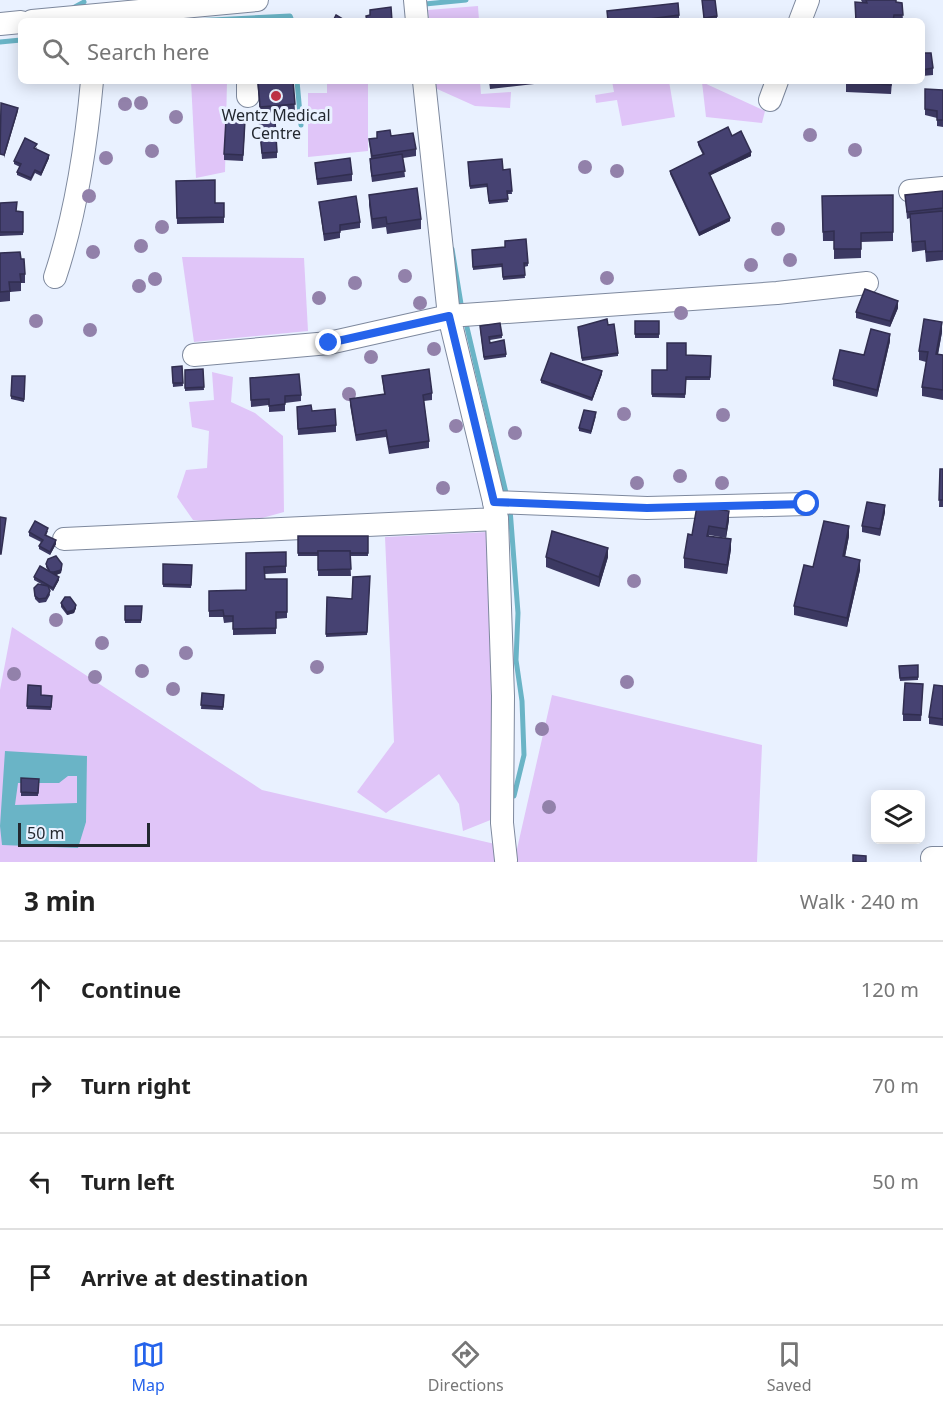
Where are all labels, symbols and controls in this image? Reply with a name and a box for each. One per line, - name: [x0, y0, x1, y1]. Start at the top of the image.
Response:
- search box: [18, 18, 925, 84]
- icon: search: [39, 35, 72, 68]
- text: Search here: [87, 36, 209, 66]
- marker: Wentz Medical Centre: [269, 89, 283, 103]
- place label: Wentz Medical Centre: [221, 104, 331, 144]
- route end: [315, 329, 341, 355]
- route start: [793, 490, 819, 516]
- map controls: [871, 790, 925, 844]
- button: layers: [871, 790, 925, 844]
- scale bar: [18, 820, 150, 848]
- text: 50 m: [27, 822, 64, 844]
- text: 3 min: [24, 883, 96, 919]
- text: Walk · 240 m: [800, 888, 919, 915]
- icon: ahead: [24, 973, 57, 1006]
- text: Continue: [81, 974, 181, 1004]
- text: 120 m: [861, 976, 919, 1003]
- icon: right: [24, 1069, 57, 1102]
- text: Turn right: [81, 1070, 191, 1100]
- text: 70 m: [872, 1072, 919, 1099]
- icon: left: [24, 1165, 57, 1198]
- text: Turn left: [81, 1166, 175, 1196]
- text: 50 m: [872, 1168, 919, 1195]
- icon: arrive: [24, 1261, 57, 1294]
- text: Arrive at destination: [81, 1262, 308, 1292]
- tab: Map: [131, 1338, 165, 1396]
- tab: Directions: [428, 1338, 504, 1396]
- tab: Saved: [767, 1338, 811, 1396]

